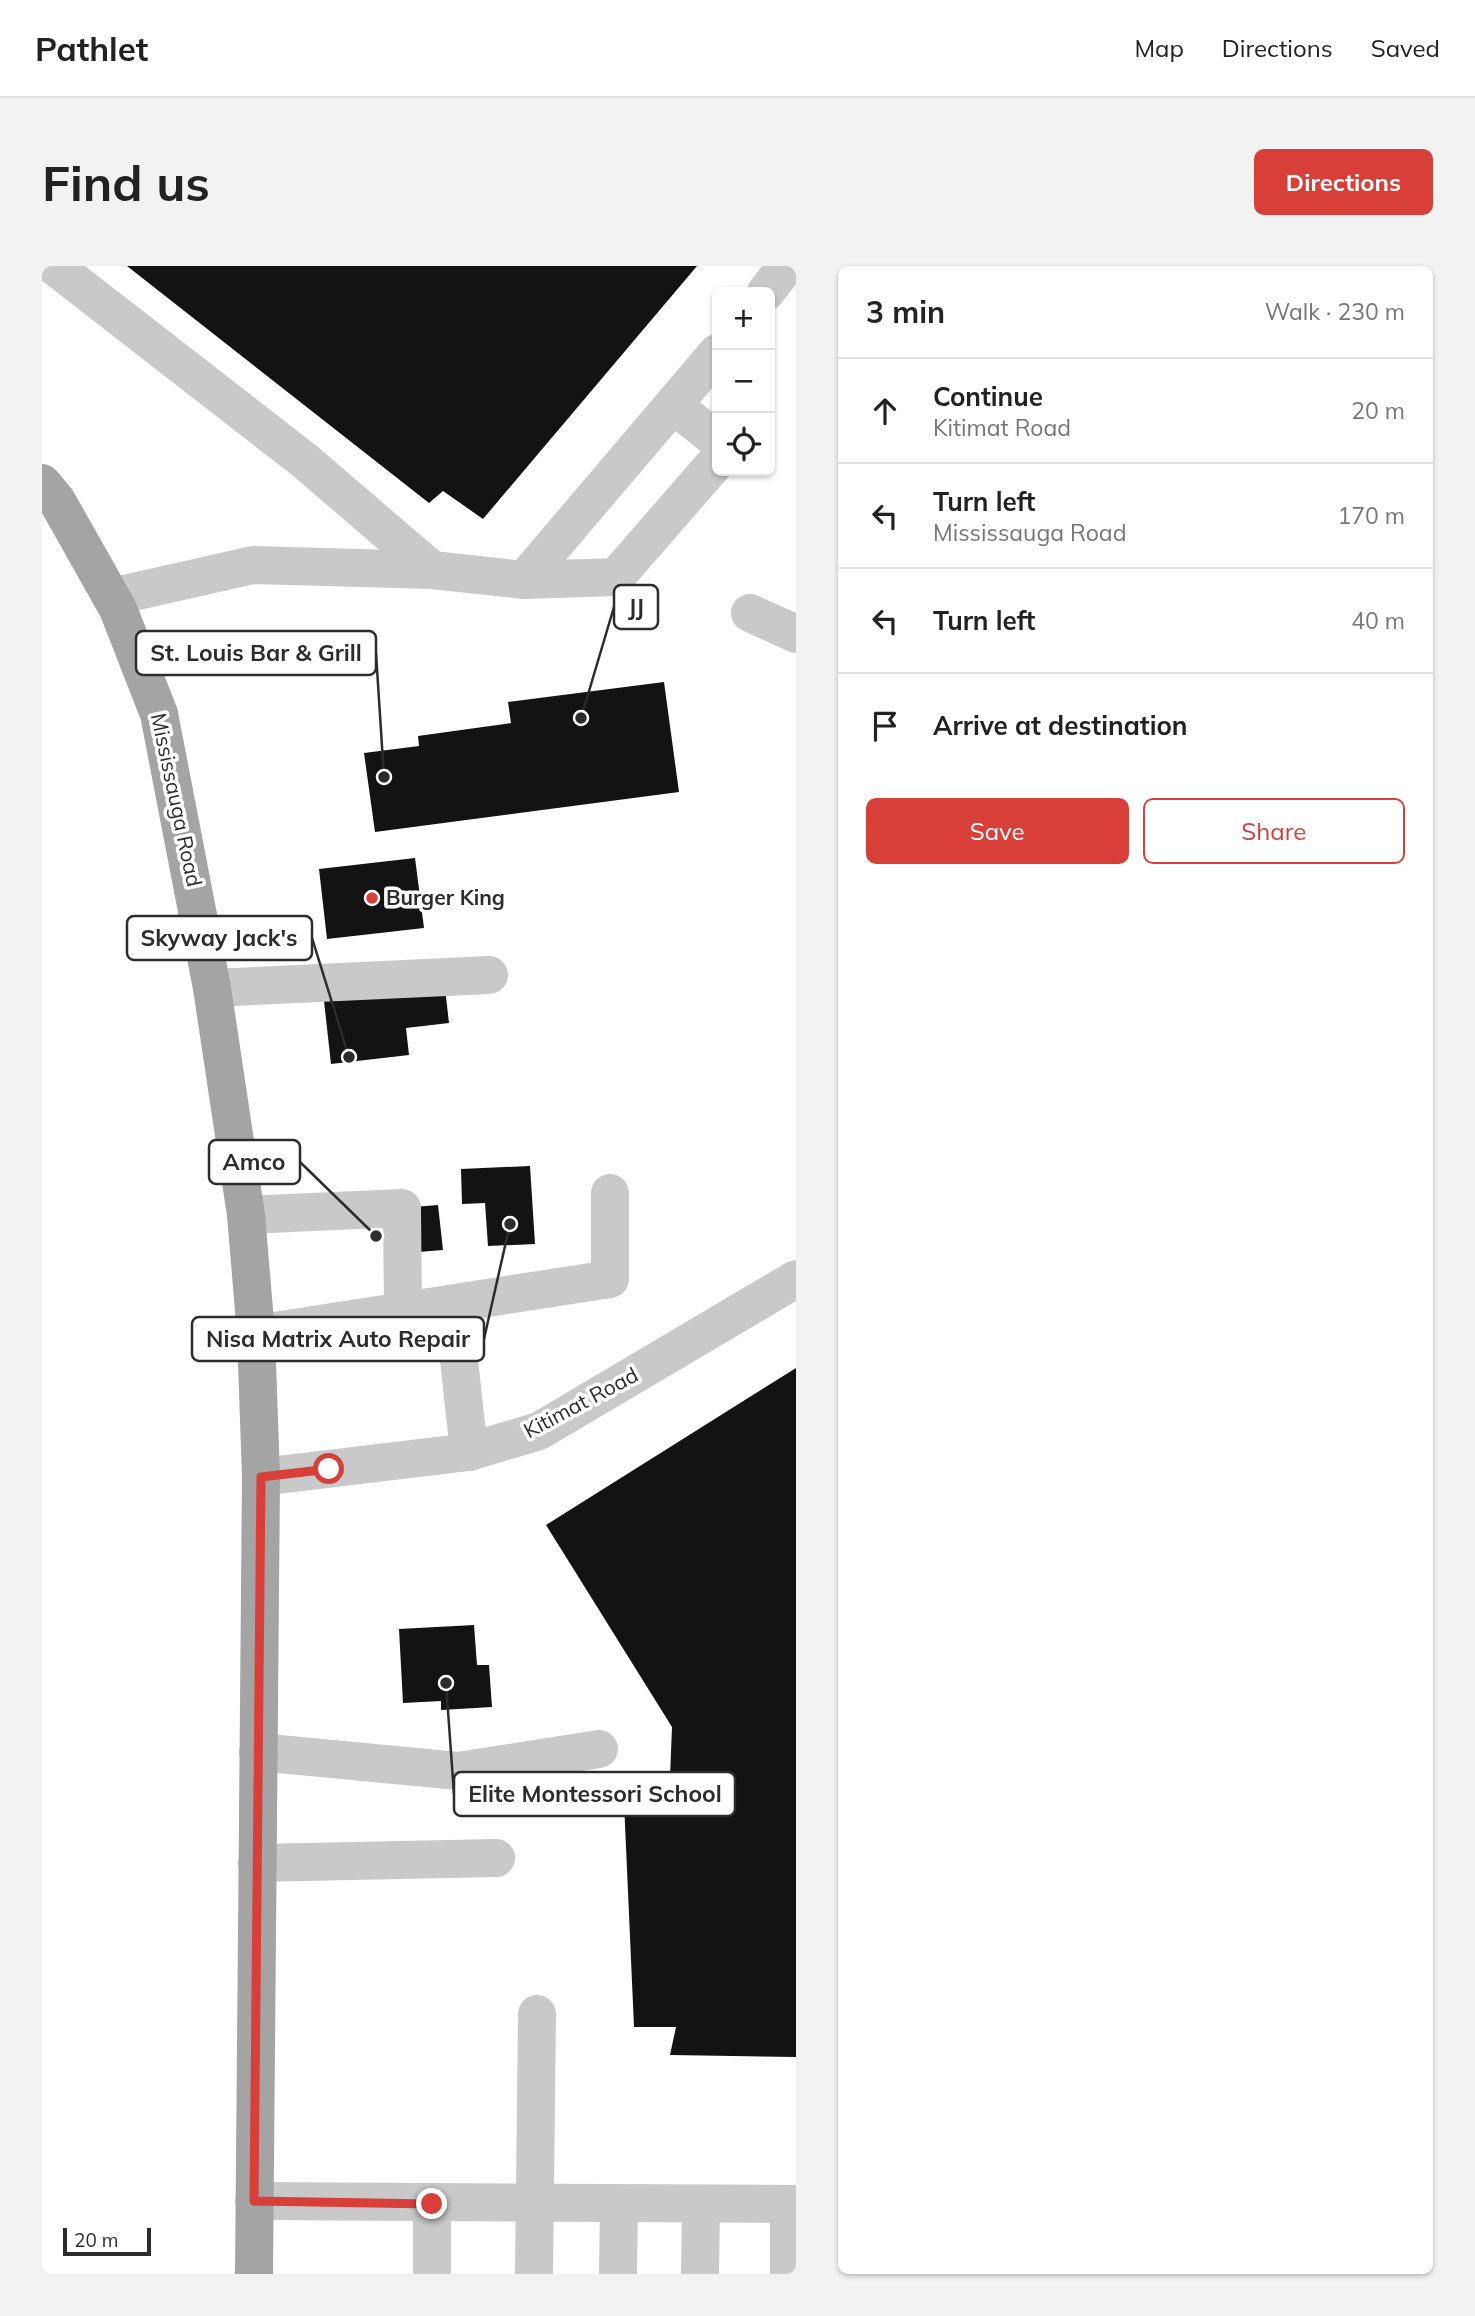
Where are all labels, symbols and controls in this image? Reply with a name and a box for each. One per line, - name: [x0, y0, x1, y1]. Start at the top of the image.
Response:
- text: Pathlet: [35, 28, 148, 69]
- text: Map: [1134, 33, 1184, 63]
- text: Directions: [1222, 33, 1333, 63]
- text: Saved: [1371, 33, 1440, 63]
- button: Directions: [1254, 149, 1433, 215]
- text: Find us: [42, 152, 210, 213]
- map controls: [712, 287, 775, 476]
- button: +: [712, 287, 775, 350]
- text: 3 min: [866, 293, 945, 331]
- text: Walk · 230 m: [1265, 297, 1405, 326]
- button: −: [712, 350, 775, 413]
- text: Continue: [933, 380, 1043, 413]
- icon: ahead: [866, 392, 904, 430]
- text: 20 m: [1351, 396, 1405, 425]
- button: locate: [712, 413, 775, 476]
- text: Kitimat Road: [933, 413, 1071, 442]
- text: Turn left: [933, 485, 1035, 518]
- icon: left: [866, 497, 904, 535]
- text: 170 m: [1337, 501, 1405, 530]
- text: Mississauga Road: [933, 518, 1126, 547]
- callout: JJ: [614, 585, 658, 629]
- text: JJ: [628, 592, 644, 621]
- icon: left: [866, 602, 904, 640]
- text: Turn left: [933, 604, 1035, 637]
- text: 40 m: [1351, 606, 1405, 635]
- callout: St. Louis Bar & Grill: [136, 631, 376, 675]
- text: St. Louis Bar & Grill: [150, 638, 362, 667]
- icon: arrive: [866, 707, 904, 745]
- text: Arrive at destination: [933, 709, 1188, 742]
- street label: Mississauga Road: [146, 711, 208, 889]
- button: Save: [866, 798, 1129, 864]
- button: Share: [1143, 798, 1405, 864]
- place label: Burger King: [386, 884, 505, 910]
- marker: Burger King: [364, 890, 380, 906]
- callout: Skyway Jack's: [127, 916, 312, 960]
- text: Skyway Jack's: [140, 923, 298, 952]
- callout: Amco: [209, 1140, 300, 1184]
- text: Amco: [223, 1147, 285, 1176]
- callout: Nisa Matrix Auto Repair: [192, 1317, 484, 1361]
- text: Nisa Matrix Auto Repair: [206, 1324, 470, 1353]
- street label: Kitimat Road: [519, 1361, 642, 1443]
- route start: [313, 1453, 344, 1484]
- callout: Elite Montessori School: [454, 1772, 735, 1816]
- text: Elite Montessori School: [468, 1779, 722, 1808]
- route end: [416, 2188, 447, 2219]
- scale bar: [63, 2225, 150, 2257]
- text: 20 m: [74, 2228, 118, 2252]

